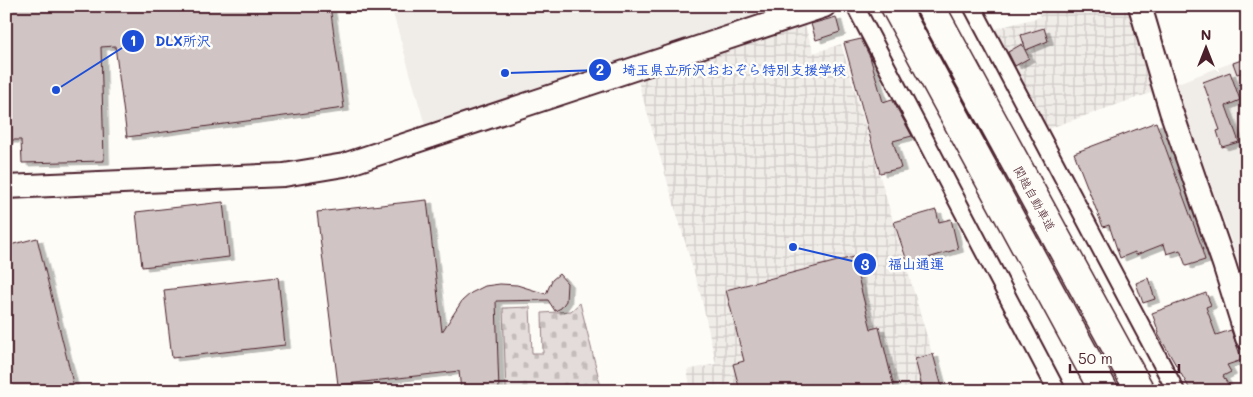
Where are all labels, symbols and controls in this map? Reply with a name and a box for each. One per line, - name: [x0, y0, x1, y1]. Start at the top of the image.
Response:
- north arrow: [1180, 22, 1230, 72]
- text: N: [1201, 25, 1211, 44]
- callout: DLX所沢: [120, 26, 221, 55]
- text: 1: [130, 30, 136, 50]
- text: DLX所沢: [155, 31, 211, 50]
- callout: 埼玉県立所沢おおぞら特別支援学校: [587, 55, 856, 84]
- text: 2: [596, 59, 604, 79]
- text: 埼玉県立所沢おおぞら特別支援学校: [622, 60, 846, 79]
- street label: 関越自動車道: [1011, 163, 1059, 233]
- callout: 福山通運: [853, 250, 954, 279]
- text: 3: [860, 254, 870, 274]
- text: 福山通運: [888, 254, 944, 273]
- scale bar: [1070, 342, 1179, 374]
- text: 50 m: [1078, 348, 1113, 368]

